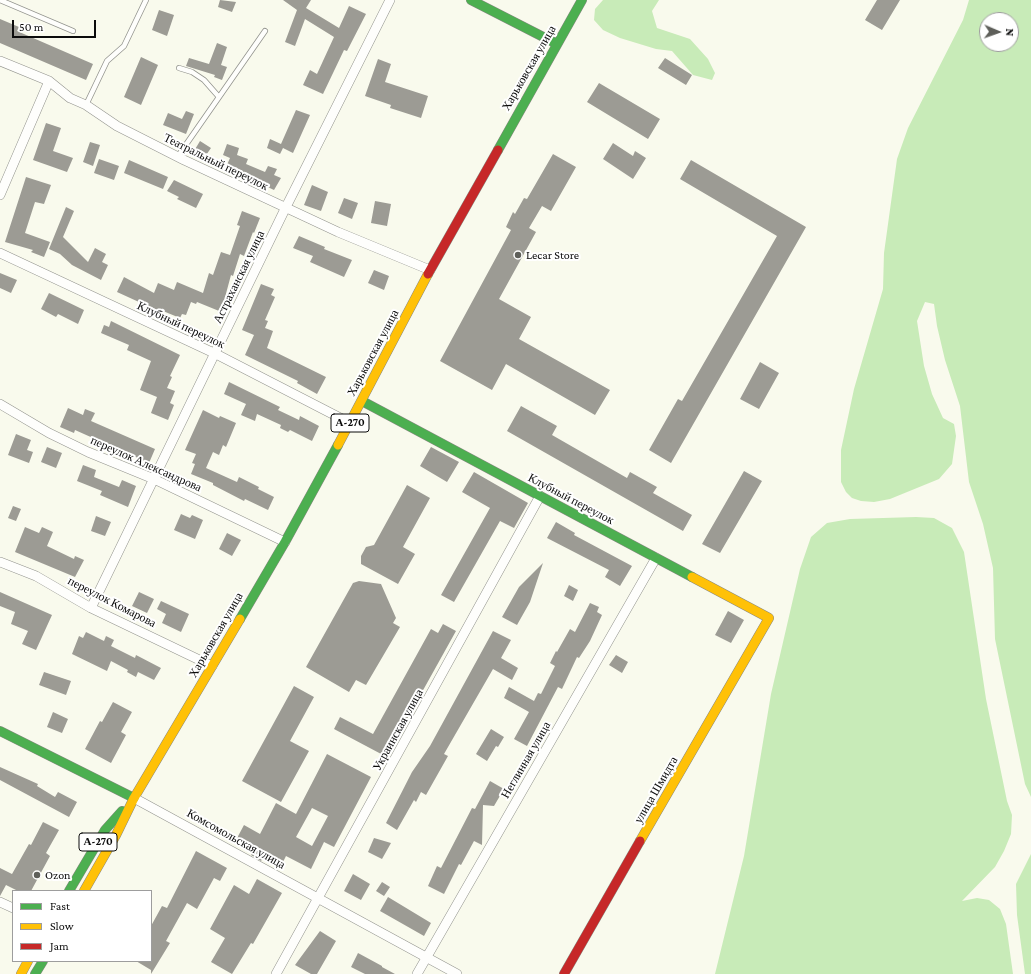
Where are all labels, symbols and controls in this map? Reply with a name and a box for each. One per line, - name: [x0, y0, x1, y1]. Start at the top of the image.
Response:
- scale bar: [14, 12, 98, 38]
- north arrow: [979, 12, 1019, 52]
- text: 50 m: [19, 20, 43, 34]
- street label: Харьковская улица: [499, 23, 559, 113]
- text: N: [1004, 28, 1016, 36]
- street label: Театральный переулок: [161, 130, 271, 194]
- street label: Астраханская улица: [210, 228, 268, 326]
- place label: Lecar Store: [526, 248, 579, 262]
- marker: Lecar Store: [513, 250, 523, 260]
- street label: Клубный переулок: [135, 298, 227, 352]
- street label: Харьковская улица: [344, 307, 402, 399]
- road number: А-270: [331, 414, 369, 432]
- street label: переулок Александрова: [88, 433, 204, 495]
- street label: Клубный переулок: [526, 470, 616, 528]
- street label: переулок Комарова: [65, 574, 159, 630]
- street label: Харьковская улица: [186, 590, 246, 680]
- street label: Украинская улица: [370, 687, 426, 773]
- street label: Неглинная улица: [498, 719, 554, 801]
- street label: улица Шмидта: [631, 754, 681, 826]
- street label: Комсомольская улица: [184, 806, 288, 872]
- road number: А-270: [79, 833, 117, 851]
- place label: Ozon: [45, 868, 71, 882]
- marker: Ozon: [32, 870, 42, 880]
- legend: [12, 890, 152, 962]
- text: Fast: [50, 899, 70, 913]
- text: Slow: [50, 919, 74, 933]
- text: Jam: [50, 939, 69, 953]

